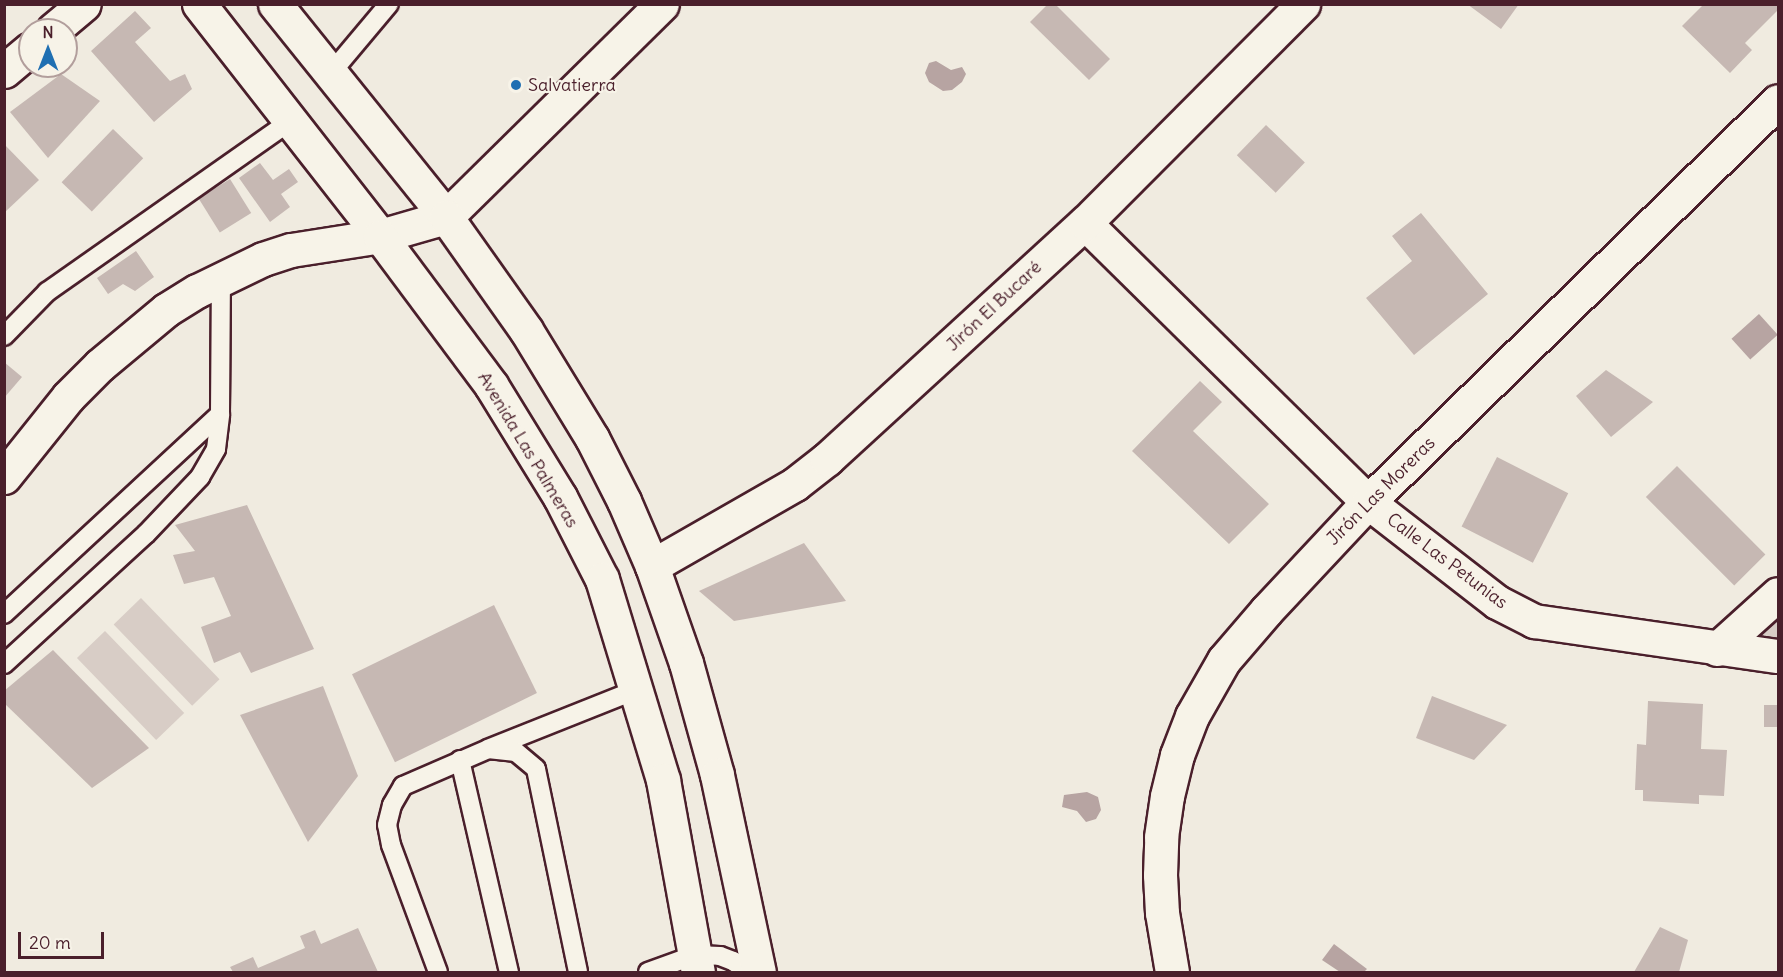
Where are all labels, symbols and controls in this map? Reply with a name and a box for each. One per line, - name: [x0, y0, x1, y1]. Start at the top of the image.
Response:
- north arrow: [18, 18, 78, 78]
- text: N: [42, 22, 54, 42]
- place label: Salvatierra: [528, 74, 616, 96]
- marker: Salvatierra: [509, 78, 523, 92]
- street label: Jirón El Bucaré: [942, 256, 1046, 356]
- street label: Avenida Las Palmeras: [473, 368, 583, 532]
- street label: Jirón Las Moreras: [1322, 432, 1440, 550]
- street label: Calle Las Petunias: [1382, 509, 1512, 613]
- scale bar: [21, 920, 106, 958]
- text: 20 m: [29, 931, 71, 954]

